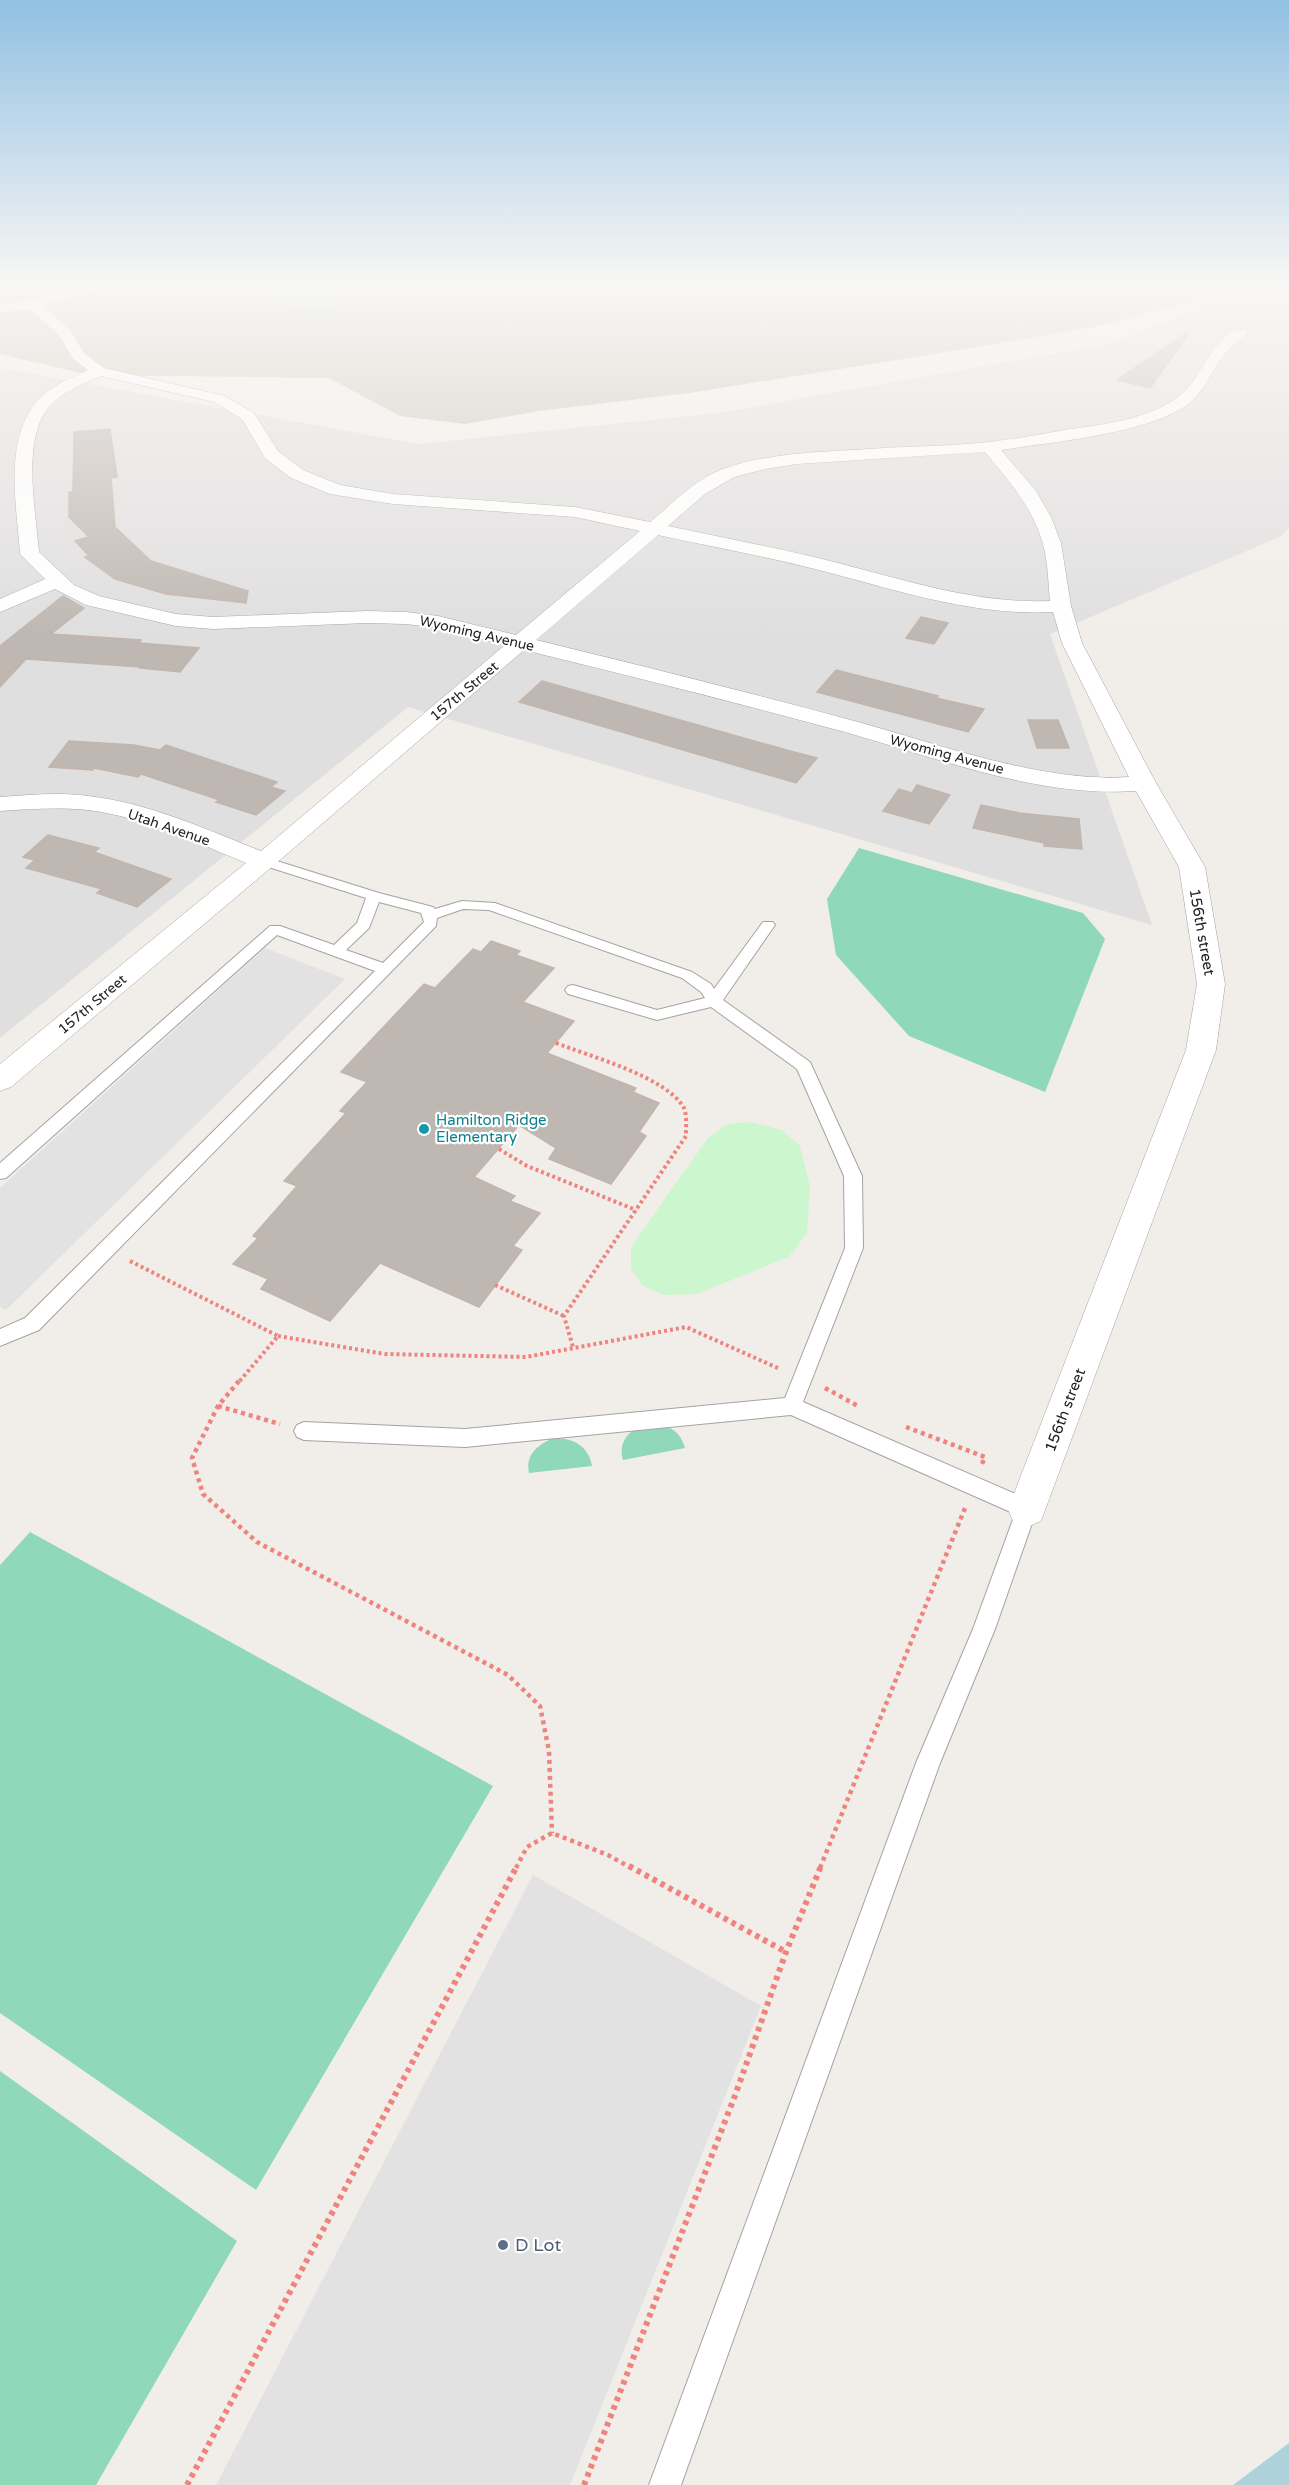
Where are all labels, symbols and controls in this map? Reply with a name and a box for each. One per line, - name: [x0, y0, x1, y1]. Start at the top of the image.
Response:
- street label: Wyoming Avenue: [418, 612, 536, 655]
- street label: 157th Street: [427, 657, 502, 725]
- street label: Wyoming Avenue: [888, 731, 1006, 778]
- street label: Utah Avenue: [125, 805, 212, 850]
- street label: 156th street: [1185, 887, 1219, 977]
- street label: 157th Street: [55, 970, 130, 1038]
- place label: Hamilton Ridge Elementary: [436, 1111, 547, 1146]
- marker: Hamilton Ridge Elementary: [417, 1122, 431, 1136]
- street label: 156th street: [1041, 1365, 1089, 1454]
- place label: D Lot: [515, 2234, 561, 2256]
- marker: D Lot: [496, 2238, 510, 2252]

